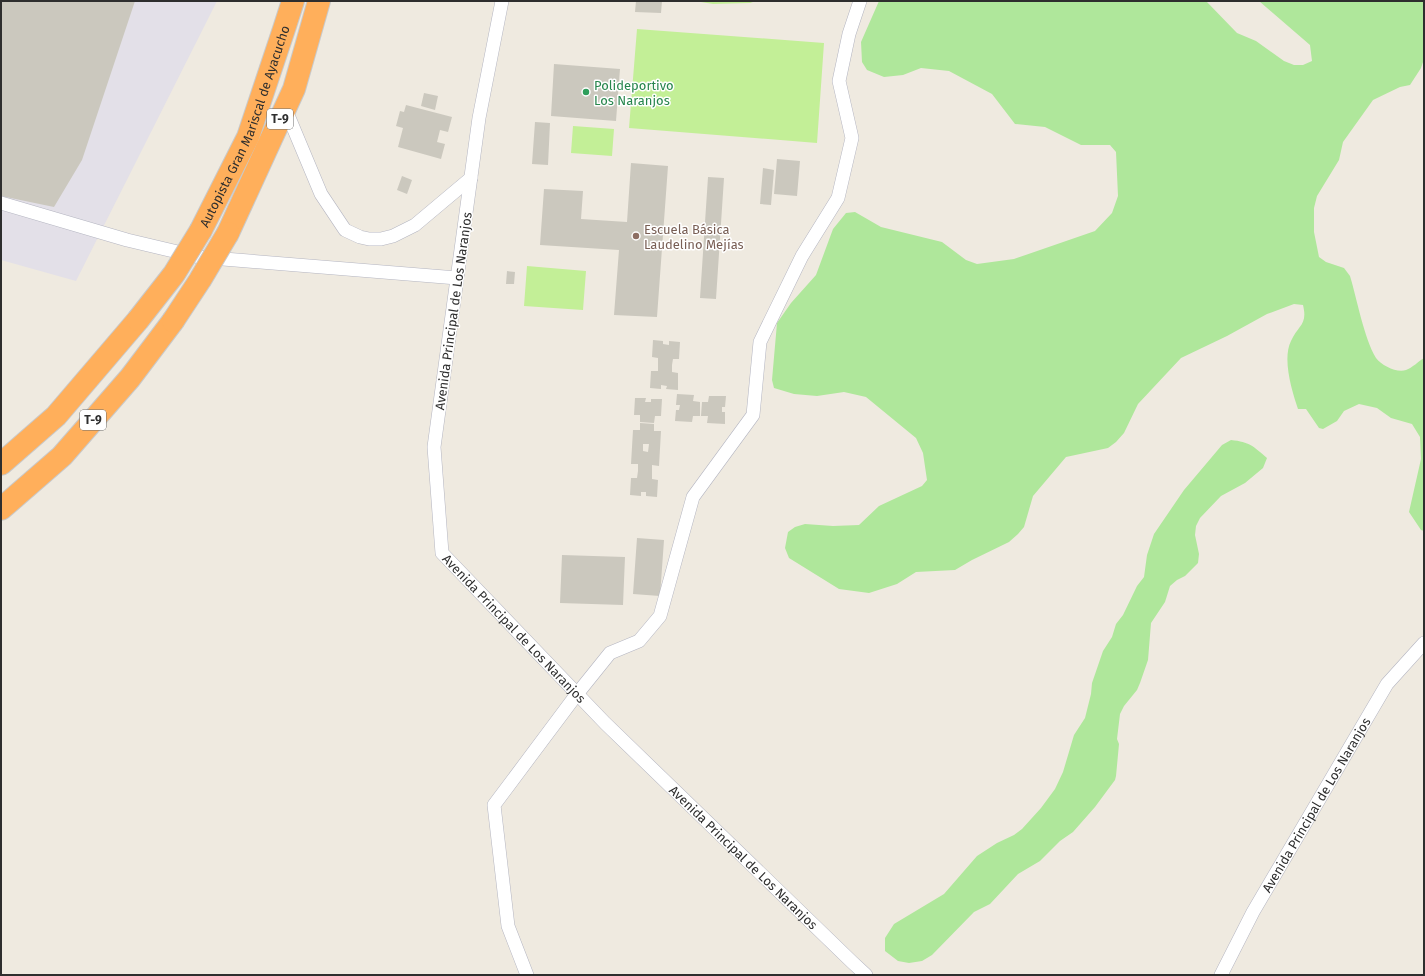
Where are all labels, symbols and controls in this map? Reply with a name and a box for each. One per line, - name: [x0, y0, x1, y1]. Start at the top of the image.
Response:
- street label: Autopista Gran Mariscal de Ayacucho: [197, 23, 293, 230]
- place label: Polideportivo Los Naranjos: [594, 78, 674, 108]
- marker: Polideportivo Los Naranjos: [581, 87, 591, 97]
- road number: T-9: [267, 109, 293, 129]
- street label: Avenida Principal de Los Naranjos: [432, 211, 475, 411]
- place label: Escuela Básica Laudelino Mejías: [644, 222, 744, 252]
- marker: Escuela Básica Laudelino Mejías: [631, 231, 641, 241]
- road number: T-9: [80, 410, 106, 430]
- street label: Avenida Principal de Los Naranjos: [439, 551, 589, 706]
- street label: Avenida Principal de Los Naranjos: [1259, 715, 1374, 895]
- street label: Avenida Principal de Los Naranjos: [666, 783, 820, 932]

